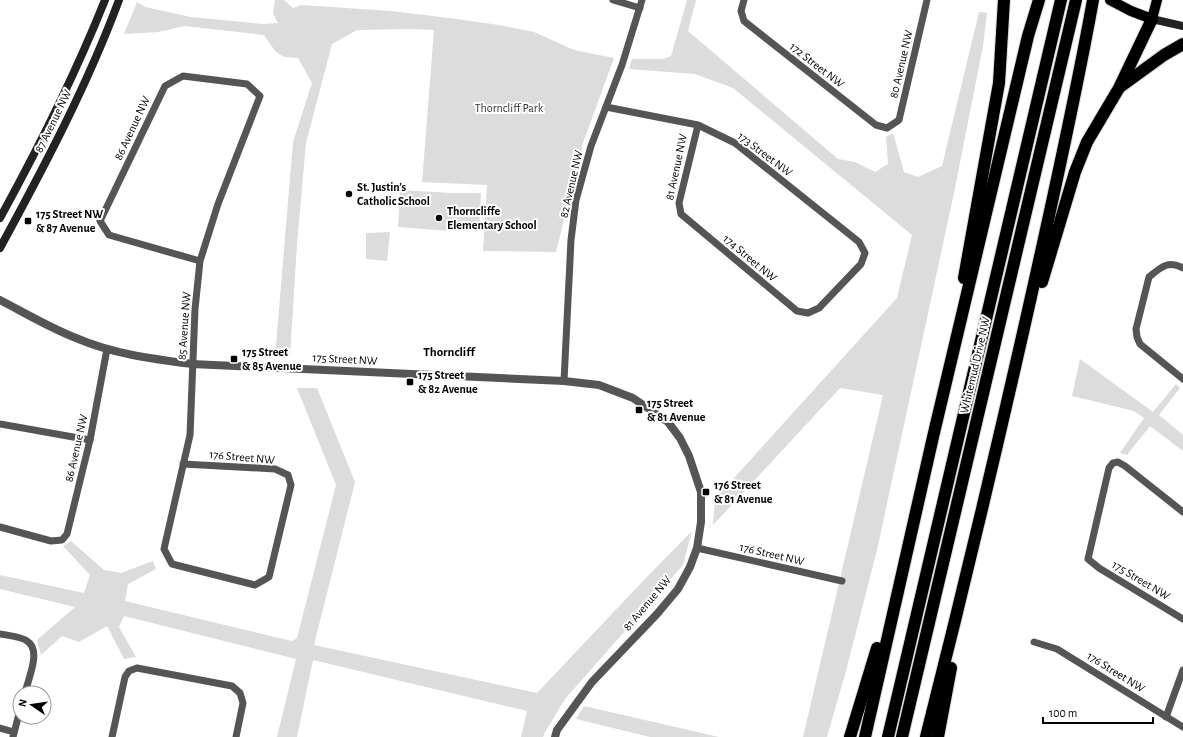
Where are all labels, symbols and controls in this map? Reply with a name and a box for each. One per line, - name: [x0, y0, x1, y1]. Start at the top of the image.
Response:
- street label: 80 Avenue NW: [887, 28, 915, 99]
- street label: 172 Street NW: [787, 40, 847, 90]
- street label: 87 Avenue NW: [33, 87, 73, 154]
- street label: 86 Avenue NW: [112, 94, 152, 162]
- park label: Thorncliff Park: [475, 102, 544, 114]
- street label: 173 Street NW: [735, 130, 795, 179]
- street label: 81 Avenue NW: [663, 132, 689, 201]
- street label: 82 Avenue NW: [557, 149, 585, 219]
- place label: St. Justin’s Catholic School: [357, 181, 430, 207]
- marker: St. Justin’s Catholic School: [344, 189, 354, 199]
- place label: Thorncliffe Elementary School: [447, 205, 537, 232]
- place label: 175 Street NW & 87 Avenue: [36, 208, 103, 234]
- marker: Thorncliffe Elementary School: [434, 213, 444, 223]
- marker: 175 Street NW & 87 Avenue: [23, 216, 33, 226]
- street label: 174 Street NW: [721, 232, 779, 284]
- street label: 85 Avenue NW: [176, 291, 192, 361]
- street label: Whitemud Drive NW: [958, 315, 992, 414]
- place label: 175 Street & 85 Avenue: [242, 346, 302, 372]
- district label: Thorncliff: [423, 346, 476, 359]
- street label: 175 Street NW: [312, 351, 378, 367]
- marker: 175 Street & 85 Avenue: [229, 354, 239, 364]
- place label: 175 Street & 82 Avenue: [418, 369, 478, 395]
- marker: 175 Street & 82 Avenue: [405, 377, 415, 387]
- place label: 175 Street & 81 Avenue: [647, 397, 706, 423]
- marker: 175 Street & 81 Avenue: [634, 405, 644, 415]
- street label: 86 Avenue NW: [62, 413, 90, 483]
- street label: 176 Street NW: [209, 448, 276, 466]
- place label: 176 Street & 81 Avenue: [714, 479, 773, 505]
- marker: 176 Street & 81 Avenue: [701, 487, 711, 497]
- street label: 176 Street NW: [739, 541, 806, 567]
- street label: 175 Street NW: [1110, 558, 1172, 602]
- street label: 81 Avenue NW: [621, 573, 673, 633]
- street label: 176 Street NW: [1085, 650, 1147, 695]
- north arrow: [12, 685, 52, 725]
- text: N: [17, 698, 29, 708]
- scale bar: [1043, 699, 1153, 725]
- text: 100 m: [1049, 707, 1077, 719]

